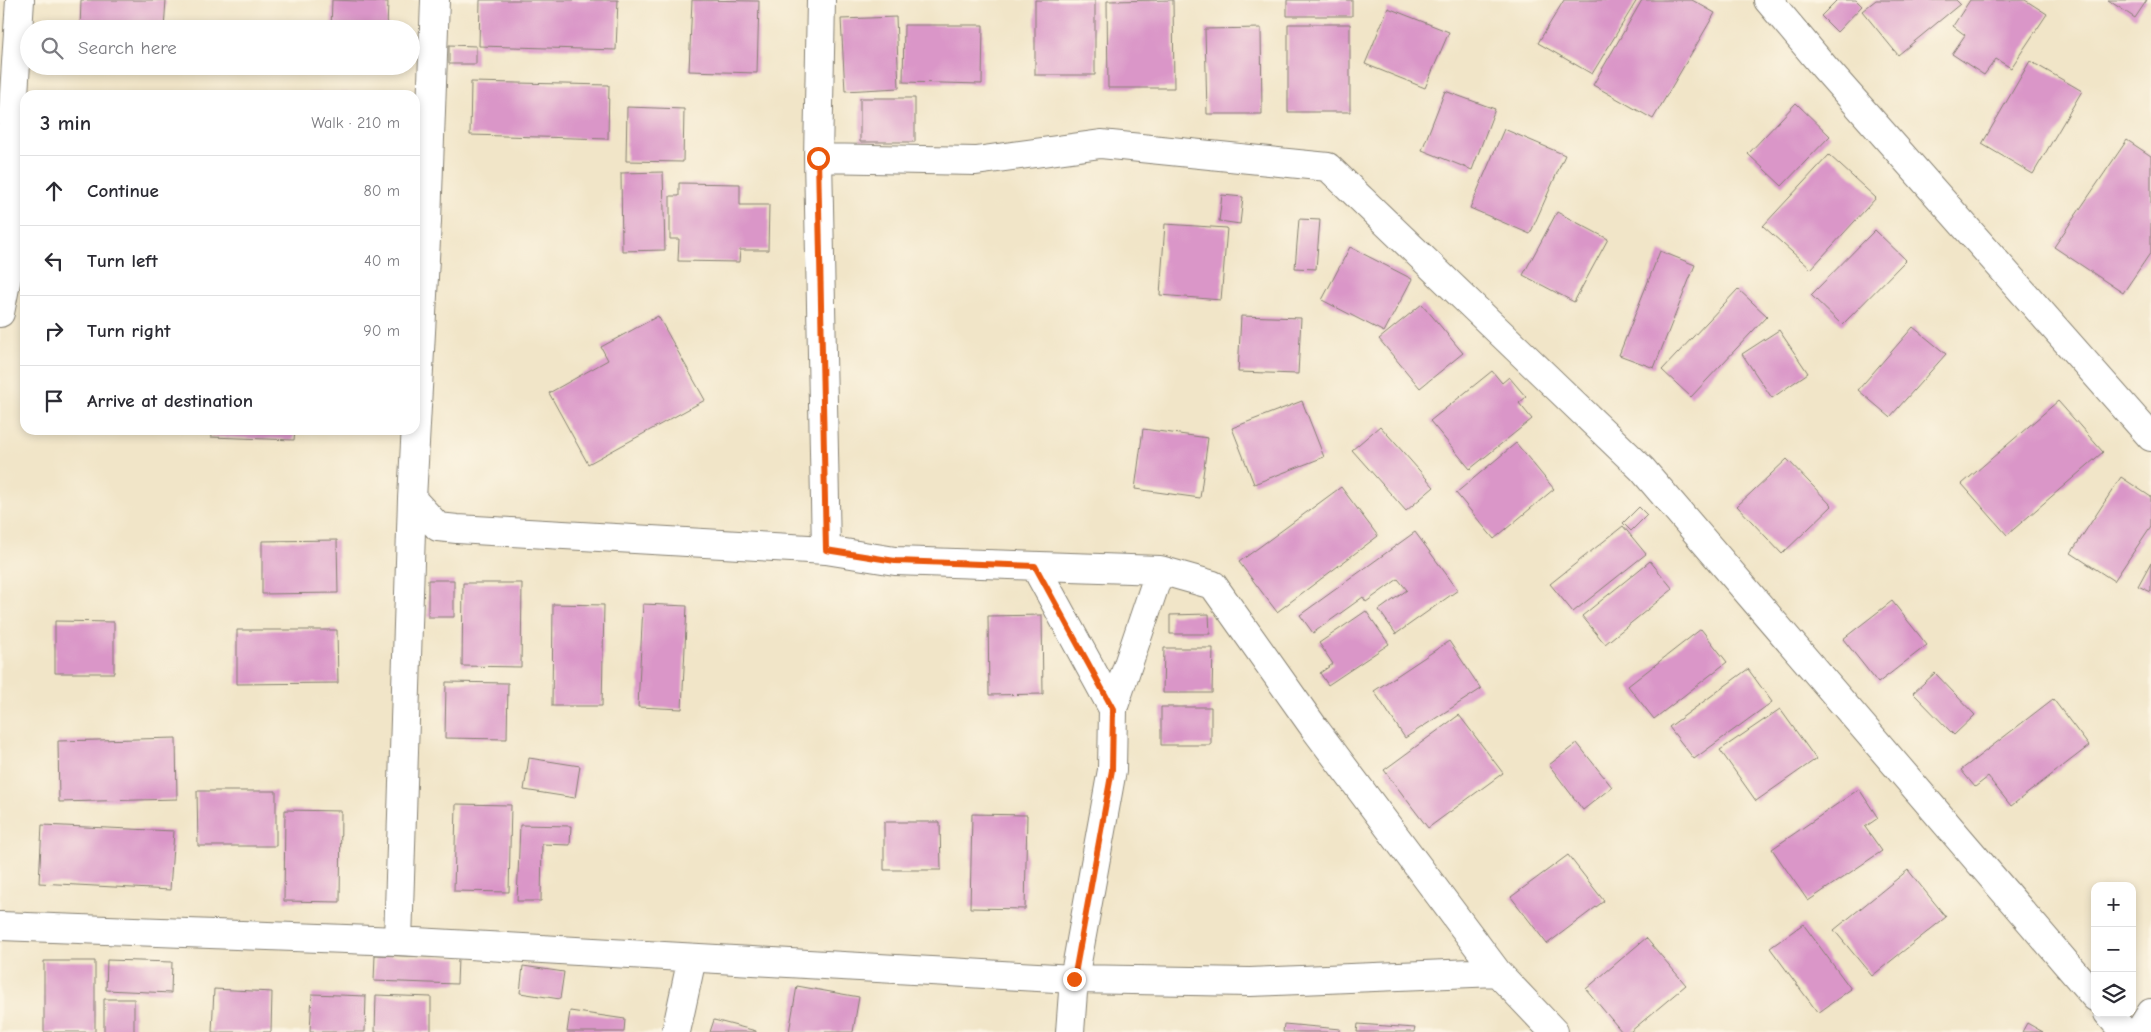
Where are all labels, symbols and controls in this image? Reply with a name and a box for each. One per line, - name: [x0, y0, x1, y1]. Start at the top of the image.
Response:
- search box: [20, 20, 420, 75]
- icon: search: [38, 34, 66, 62]
- text: Search here: [78, 37, 177, 59]
- text: 3 min: [40, 111, 91, 135]
- text: Walk · 210 m: [311, 114, 400, 132]
- route start: [807, 147, 830, 170]
- icon: ahead: [40, 177, 68, 205]
- text: Continue: [87, 180, 159, 202]
- text: 80 m: [363, 182, 400, 200]
- icon: left: [40, 247, 68, 275]
- text: Turn left: [87, 250, 158, 272]
- text: 40 m: [364, 252, 400, 270]
- icon: right: [40, 317, 68, 345]
- text: Turn right: [87, 320, 171, 342]
- text: 90 m: [363, 322, 400, 340]
- icon: arrive: [40, 387, 68, 415]
- text: Arrive at destination: [87, 390, 253, 412]
- map controls: [2091, 882, 2136, 1017]
- button: +: [2091, 882, 2136, 927]
- button: −: [2091, 927, 2136, 972]
- route end: [1063, 968, 1086, 991]
- button: layers: [2091, 972, 2136, 1017]

